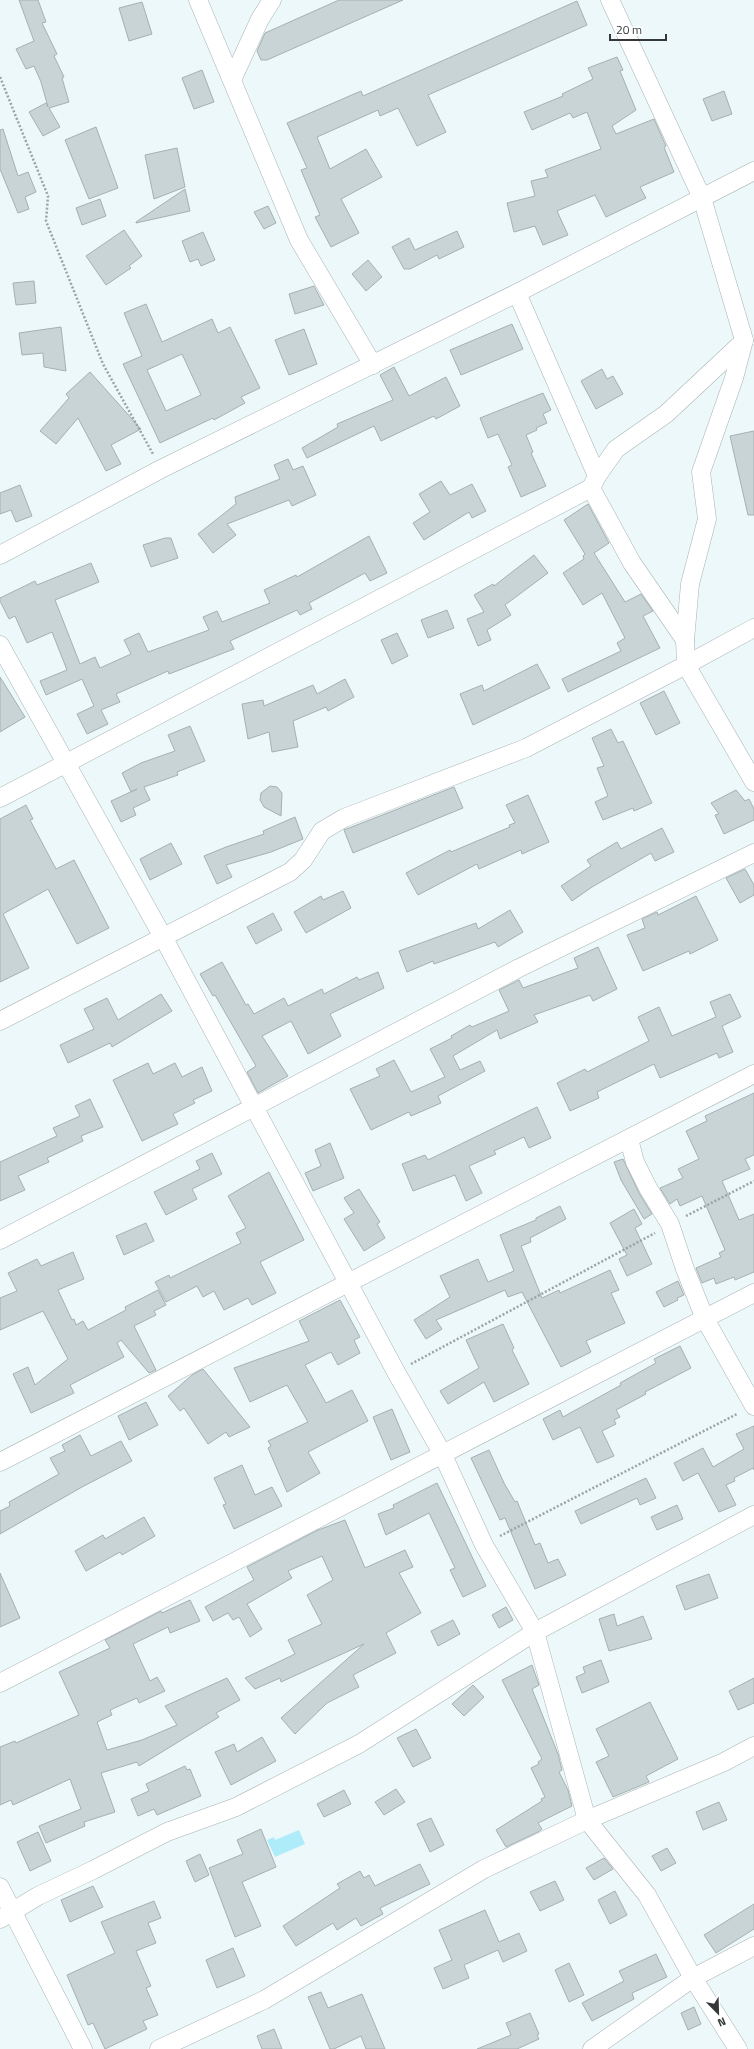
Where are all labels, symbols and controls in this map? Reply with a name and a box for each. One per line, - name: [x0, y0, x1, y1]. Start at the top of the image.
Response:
- scale bar: [610, 16, 666, 42]
- text: 20 m: [616, 20, 642, 39]
- north arrow: [698, 1993, 738, 2033]
- text: N: [715, 2013, 729, 2031]

